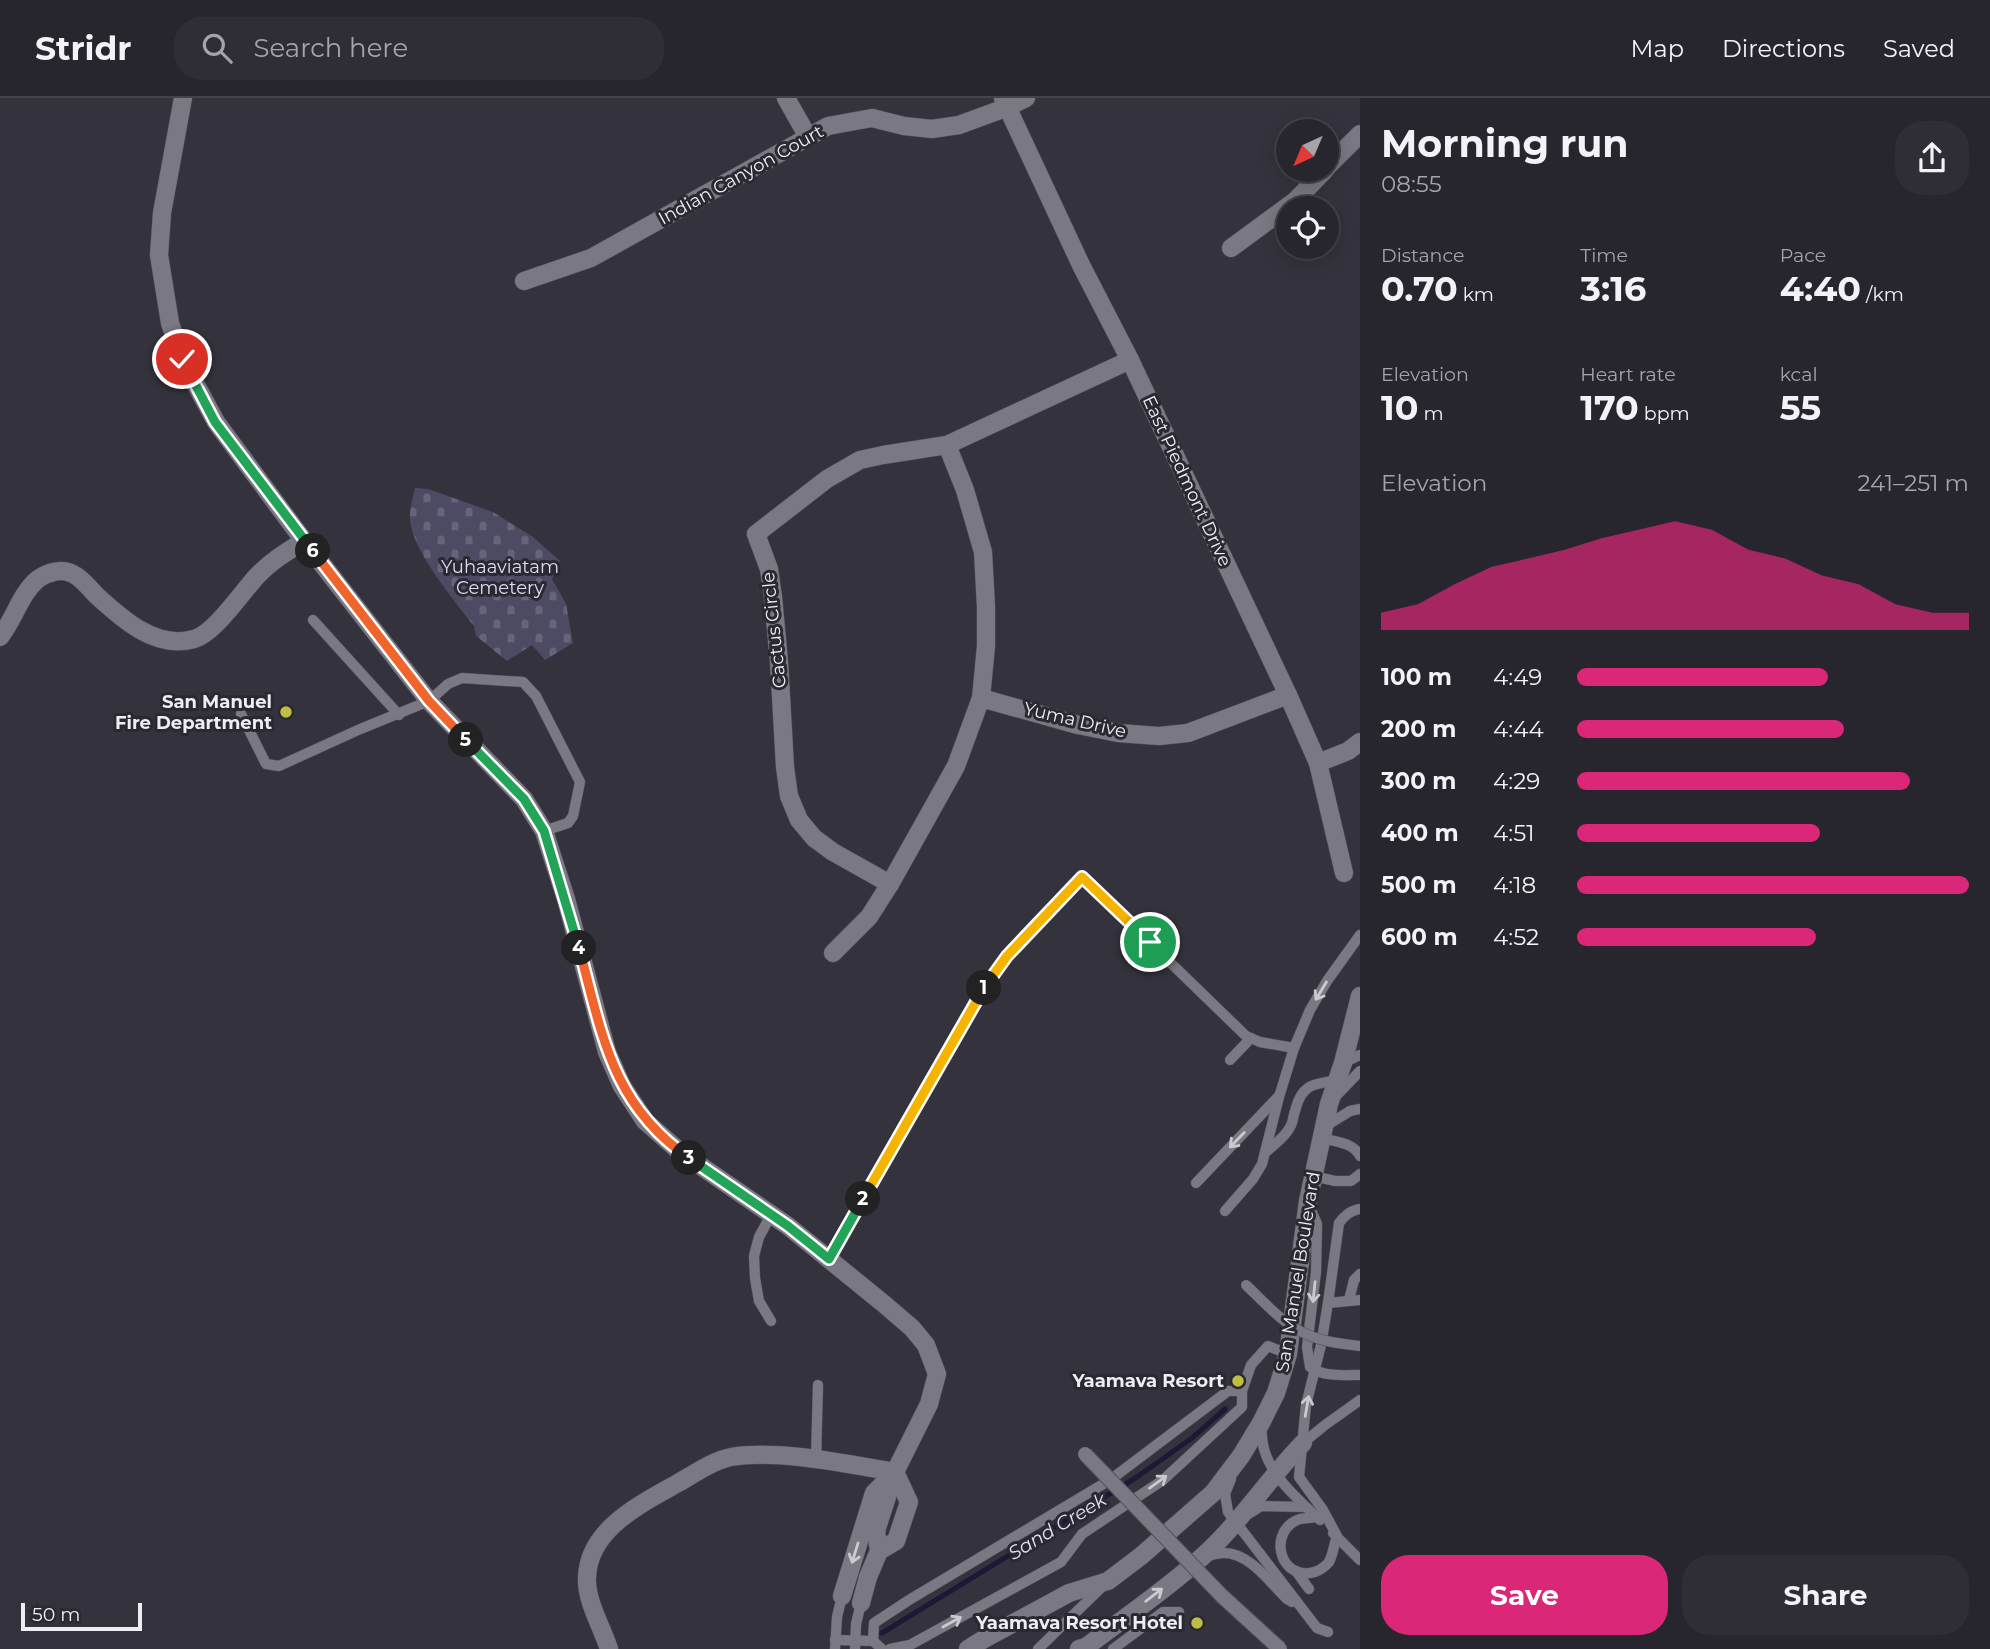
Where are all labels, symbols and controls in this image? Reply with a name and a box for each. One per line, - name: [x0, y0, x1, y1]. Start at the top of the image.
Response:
- search box: [174, 17, 664, 80]
- text: Stridr: [35, 28, 132, 68]
- icon: search: [198, 29, 236, 67]
- text: Search here: [254, 32, 408, 64]
- text: Map: [1631, 34, 1684, 63]
- text: Directions: [1722, 34, 1845, 63]
- text: Saved: [1883, 34, 1955, 63]
- north arrow: [1276, 119, 1339, 182]
- map controls: [1276, 119, 1339, 259]
- street label: Indian Canyon Court: [655, 120, 827, 230]
- text: Morning run: [1381, 120, 1629, 167]
- button: share: [1895, 121, 1969, 195]
- text: 08:55: [1381, 170, 1442, 198]
- button: locate: [1276, 196, 1339, 259]
- text: Distance: [1381, 244, 1464, 267]
- text: Time: [1580, 244, 1628, 267]
- text: Pace: [1780, 244, 1826, 267]
- text: 0.70: [1381, 267, 1458, 310]
- text: 3:16: [1580, 267, 1646, 310]
- text: 4:40: [1780, 267, 1861, 310]
- text: km: [1458, 283, 1494, 306]
- text: /km: [1861, 283, 1904, 306]
- pin: [152, 329, 212, 389]
- icon: check: [163, 340, 201, 378]
- text: Elevation: [1381, 363, 1469, 386]
- text: Heart rate: [1580, 363, 1676, 386]
- text: kcal: [1780, 363, 1818, 386]
- text: 10: [1381, 386, 1419, 429]
- text: 170: [1580, 386, 1639, 429]
- text: 55: [1780, 386, 1821, 429]
- street label: East Piedmont Drive: [1138, 392, 1236, 570]
- text: m: [1419, 402, 1444, 425]
- text: bpm: [1639, 402, 1690, 425]
- text: Elevation: [1381, 469, 1487, 497]
- text: 241–251 m: [1857, 469, 1969, 497]
- pin: 6: [296, 533, 330, 568]
- text: 6: [306, 539, 319, 562]
- park label: Yuhaaviatam Cemetery: [441, 556, 559, 599]
- street label: Cactus Circle: [757, 571, 791, 689]
- text: 100 m: [1381, 663, 1452, 691]
- text: 4:49: [1493, 663, 1542, 691]
- place label: San Manuel Fire Department: [115, 691, 272, 734]
- street label: Yuma Drive: [1022, 698, 1128, 742]
- marker: San Manuel Fire Department: [278, 704, 294, 720]
- text: 200 m: [1381, 715, 1456, 743]
- text: 4:44: [1493, 715, 1544, 743]
- pin: 5: [448, 722, 484, 758]
- text: 5: [460, 728, 471, 751]
- text: 300 m: [1381, 767, 1457, 795]
- text: 4:29: [1493, 767, 1540, 795]
- text: 400 m: [1381, 819, 1459, 847]
- text: 4:51: [1493, 819, 1535, 847]
- text: 500 m: [1381, 871, 1457, 899]
- text: 4:18: [1493, 871, 1536, 899]
- pin: [1120, 912, 1180, 972]
- icon: arrive: [1131, 923, 1169, 961]
- text: 600 m: [1381, 923, 1458, 951]
- text: 4:52: [1493, 923, 1539, 951]
- pin: 4: [562, 930, 596, 966]
- text: 4: [572, 936, 585, 959]
- pin: 1: [967, 970, 1002, 1006]
- text: 1: [980, 976, 987, 999]
- one-way arrow: [1314, 981, 1328, 1001]
- one-way arrow: [1229, 1131, 1246, 1148]
- pin: 3: [672, 1140, 706, 1176]
- text: 3: [683, 1146, 694, 1169]
- street label: San Manuel Boulevard: [1271, 1170, 1325, 1374]
- pin: 2: [846, 1182, 880, 1216]
- text: 2: [857, 1187, 868, 1210]
- one-way arrow: [1307, 1280, 1320, 1303]
- place label: Yaamava Resort: [1072, 1370, 1224, 1392]
- marker: Yaamava Resort: [1230, 1373, 1246, 1389]
- one-way arrow: [1301, 1395, 1314, 1418]
- one-way arrow: [1148, 1475, 1167, 1489]
- water label: Sand Creek: [1004, 1488, 1111, 1565]
- one-way arrow: [848, 1542, 861, 1564]
- button: Save: [1381, 1555, 1668, 1635]
- button: Share: [1682, 1555, 1969, 1635]
- one-way arrow: [1144, 1588, 1163, 1602]
- scale bar: [21, 1600, 142, 1632]
- text: 50 m: [32, 1603, 80, 1626]
- place label: Yaamava Resort Hotel: [975, 1612, 1183, 1634]
- one-way arrow: [941, 1615, 961, 1629]
- marker: Yaamava Resort Hotel: [1189, 1615, 1205, 1631]

